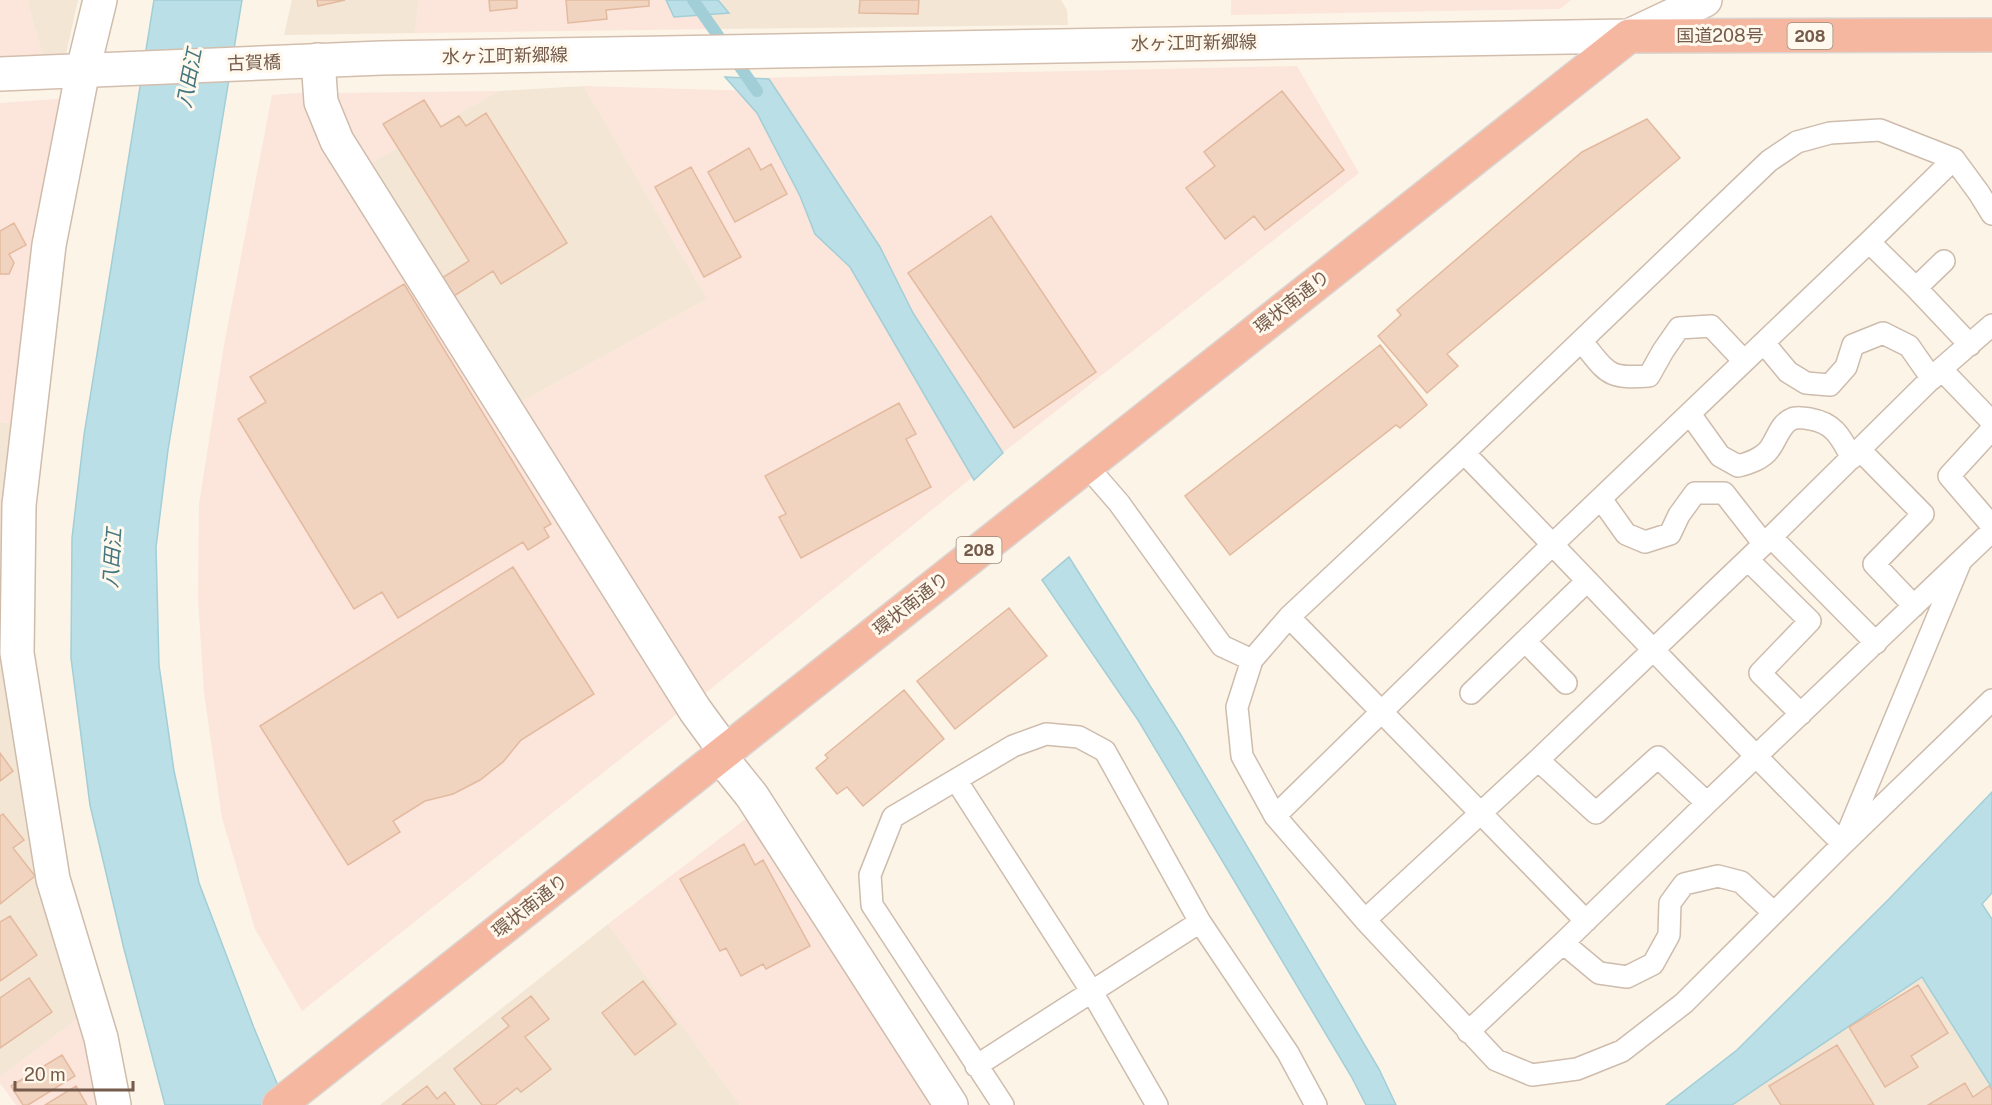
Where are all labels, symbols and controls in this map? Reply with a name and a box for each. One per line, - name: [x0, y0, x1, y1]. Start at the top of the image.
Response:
- road number: 208: [1788, 23, 1832, 49]
- street label: 国道208号: [1676, 25, 1764, 46]
- street label: 水ヶ江町新郷線: [1131, 31, 1257, 54]
- water label: 八田江: [171, 44, 207, 110]
- street label: 水ヶ江町新郷線: [442, 44, 568, 67]
- street label: 古賀橋: [227, 51, 281, 74]
- street label: 環状南通り: [1250, 266, 1334, 338]
- water label: 八田江: [98, 525, 126, 589]
- road number: 208: [956, 537, 1002, 563]
- street label: 環状南通り: [869, 568, 953, 640]
- street label: 環状南通り: [488, 870, 572, 942]
- scale bar: [15, 1054, 134, 1092]
- text: 20 m: [24, 1064, 66, 1085]

